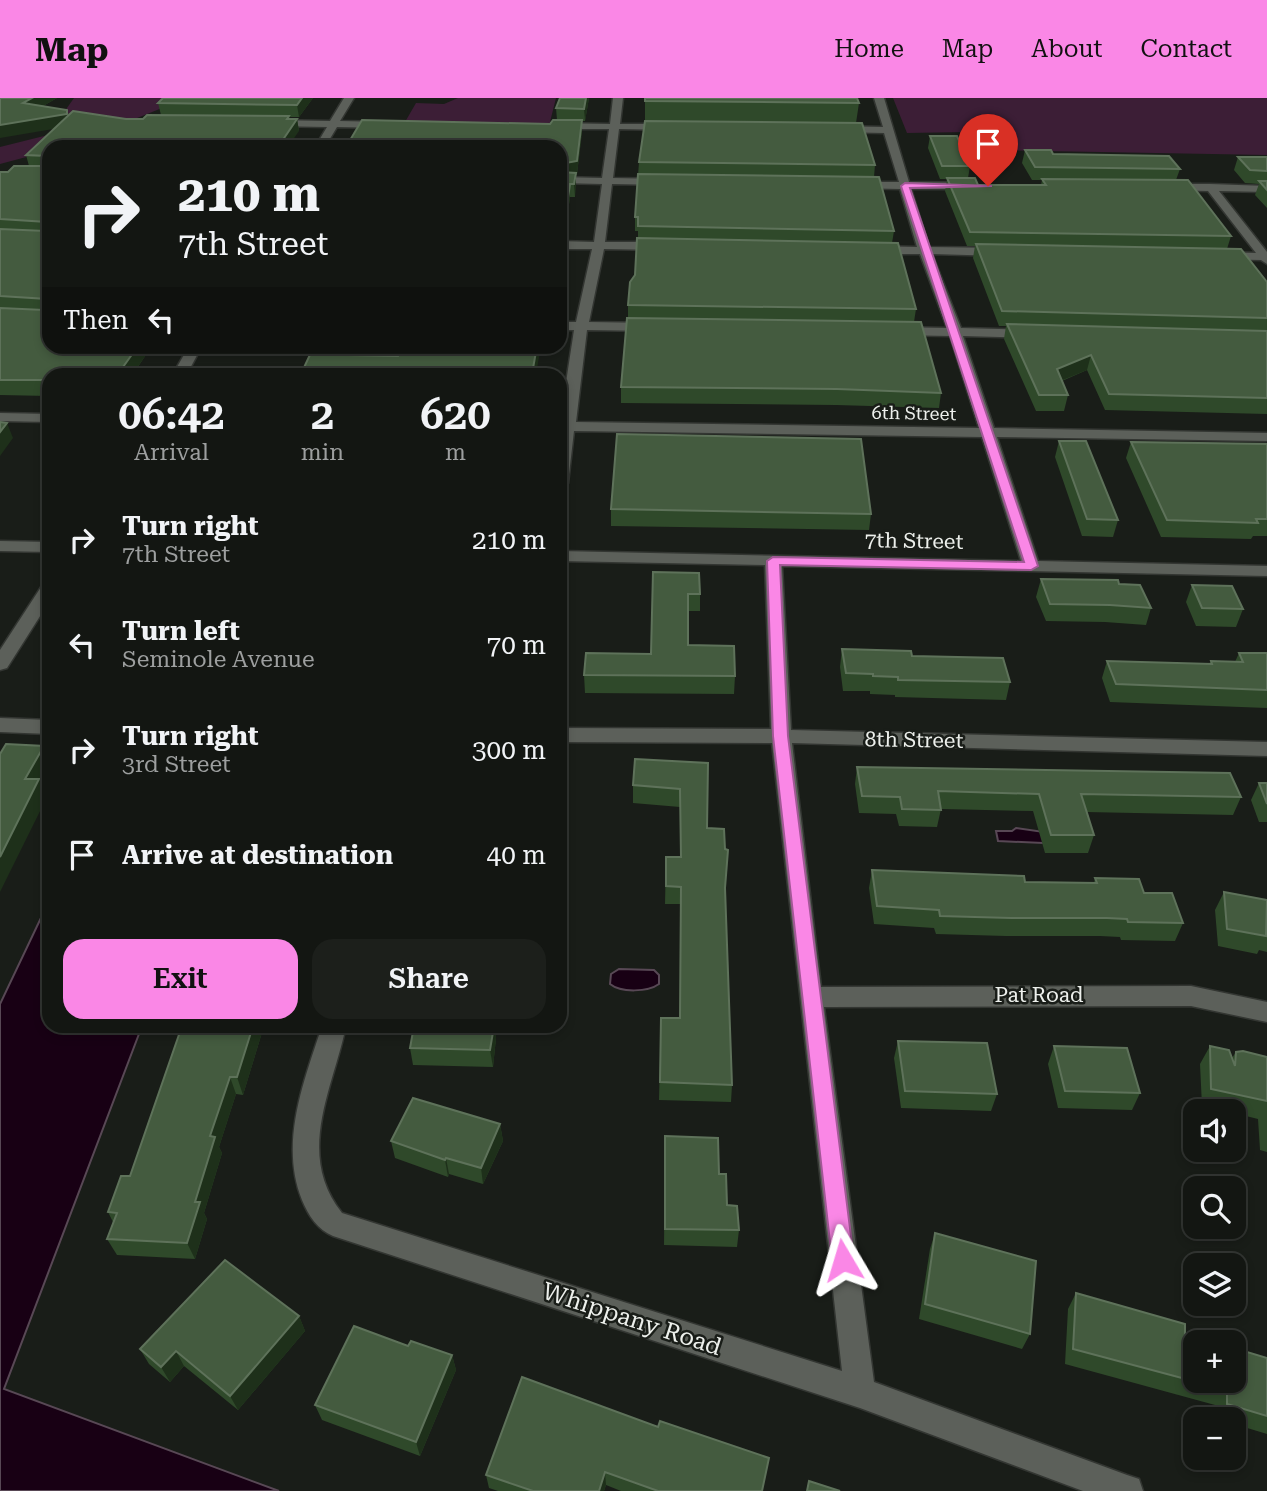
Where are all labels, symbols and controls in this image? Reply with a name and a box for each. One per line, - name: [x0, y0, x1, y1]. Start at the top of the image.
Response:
- text: Map: [35, 30, 109, 69]
- text: Home: [834, 35, 904, 63]
- text: Map: [942, 35, 993, 63]
- text: About: [1031, 35, 1102, 63]
- text: Contact: [1140, 35, 1232, 63]
- pin: [958, 114, 1018, 186]
- icon: arrive: [969, 125, 1007, 163]
- text: 210 m: [178, 166, 320, 223]
- icon: right: [63, 168, 154, 259]
- text: 7th Street: [178, 225, 328, 263]
- icon: left: [142, 301, 180, 339]
- text: Then: [63, 305, 128, 335]
- text: 06:42: [118, 390, 225, 439]
- text: 2: [311, 390, 334, 439]
- text: 620: [420, 390, 491, 439]
- street label: 6th Street: [872, 402, 957, 424]
- text: Arrival: [134, 439, 209, 466]
- text: min: [301, 439, 344, 466]
- text: m: [445, 439, 466, 466]
- text: Turn right: [122, 511, 258, 541]
- icon: right: [63, 521, 101, 559]
- text: 210 m: [472, 525, 546, 555]
- street label: 7th Street: [864, 528, 964, 554]
- text: 7th Street: [122, 541, 230, 568]
- text: Turn left: [122, 616, 240, 646]
- icon: left: [63, 626, 101, 664]
- text: 70 m: [487, 630, 546, 660]
- text: Seminole Avenue: [122, 646, 315, 673]
- text: Turn right: [122, 721, 258, 751]
- street label: 8th Street: [864, 727, 964, 753]
- icon: right: [63, 731, 101, 769]
- text: 300 m: [472, 735, 546, 765]
- text: 3rd Street: [122, 751, 231, 778]
- icon: arrive: [63, 836, 101, 874]
- text: Arrive at destination: [122, 840, 393, 870]
- text: 40 m: [487, 840, 546, 870]
- button: Exit: [63, 939, 298, 1019]
- button: Share: [312, 939, 546, 1019]
- street label: Pat Road: [995, 983, 1084, 1007]
- map controls: [1183, 1099, 1246, 1470]
- button: sound: [1183, 1099, 1246, 1162]
- button: search: [1183, 1176, 1246, 1239]
- position arrow: [806, 1223, 880, 1297]
- button: layers: [1183, 1253, 1246, 1316]
- street label: Whippany Road: [539, 1277, 725, 1361]
- button: +: [1183, 1330, 1246, 1393]
- button: −: [1183, 1407, 1246, 1470]

